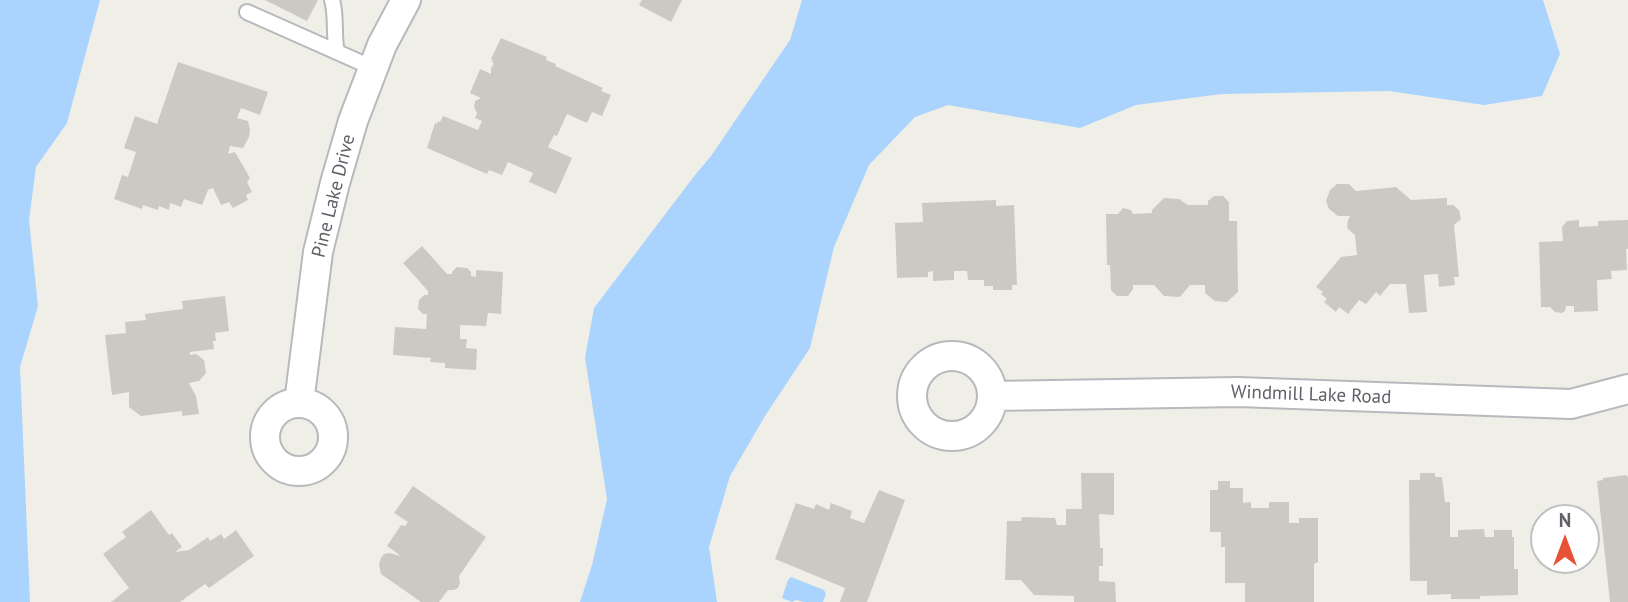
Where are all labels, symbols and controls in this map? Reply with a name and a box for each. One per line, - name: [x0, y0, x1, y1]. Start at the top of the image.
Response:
- street label: Pine Lake Drive: [308, 132, 360, 260]
- street label: Windmill Lake Road: [1230, 381, 1392, 409]
- north arrow: [1530, 504, 1600, 574]
- text: N: [1559, 508, 1571, 532]

